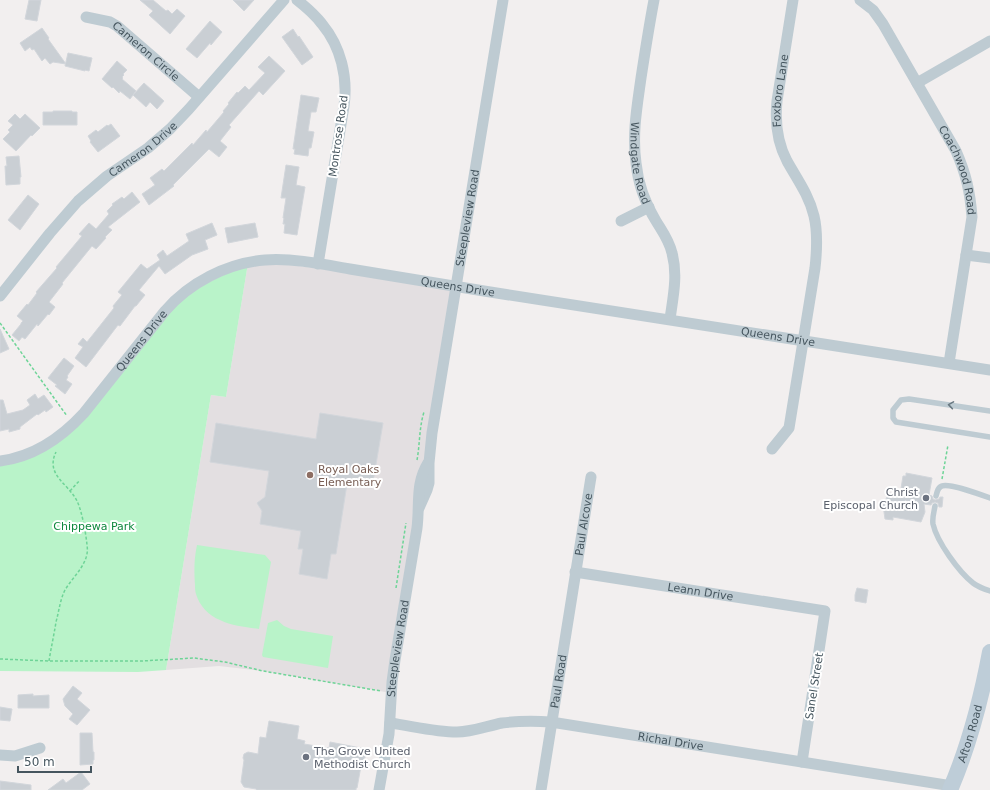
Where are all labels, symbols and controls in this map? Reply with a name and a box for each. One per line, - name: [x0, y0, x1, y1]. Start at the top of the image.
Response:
- street label: Cameron Circle: [110, 19, 182, 84]
- street label: Foxboro Lane: [770, 53, 791, 128]
- street label: Montrose Road: [326, 95, 351, 178]
- street label: Cameron Drive: [106, 119, 180, 180]
- street label: Windgate Road: [628, 121, 652, 206]
- street label: Coachwood Road: [936, 123, 978, 215]
- street label: Steepleview Road: [453, 169, 482, 268]
- street label: Queens Drive: [420, 275, 496, 300]
- street label: Queens Drive: [113, 308, 170, 374]
- street label: Queens Drive: [740, 325, 816, 349]
- one-way arrow: [948, 401, 955, 410]
- place label: Royal Oaks Elementary: [318, 463, 382, 489]
- marker: Royal Oaks Elementary: [305, 470, 315, 480]
- place label: Christ Episcopal Church: [823, 486, 919, 512]
- street label: Paul Alcove: [573, 492, 595, 557]
- marker: Christ Episcopal Church: [921, 493, 931, 503]
- park label: Chippewa Park: [53, 520, 135, 533]
- street label: Leann Drive: [667, 581, 734, 604]
- street label: Steepleview Road: [385, 599, 412, 697]
- street label: Sanel Street: [803, 651, 826, 720]
- street label: Paul Road: [548, 654, 570, 709]
- street label: Afton Road: [955, 703, 985, 764]
- street label: Richal Drive: [637, 730, 705, 753]
- place label: The Grove United Methodist Church: [313, 745, 411, 771]
- scale bar: [18, 748, 91, 774]
- marker: The Grove United Methodist Church: [301, 752, 311, 762]
- text: 50 m: [24, 755, 55, 769]

